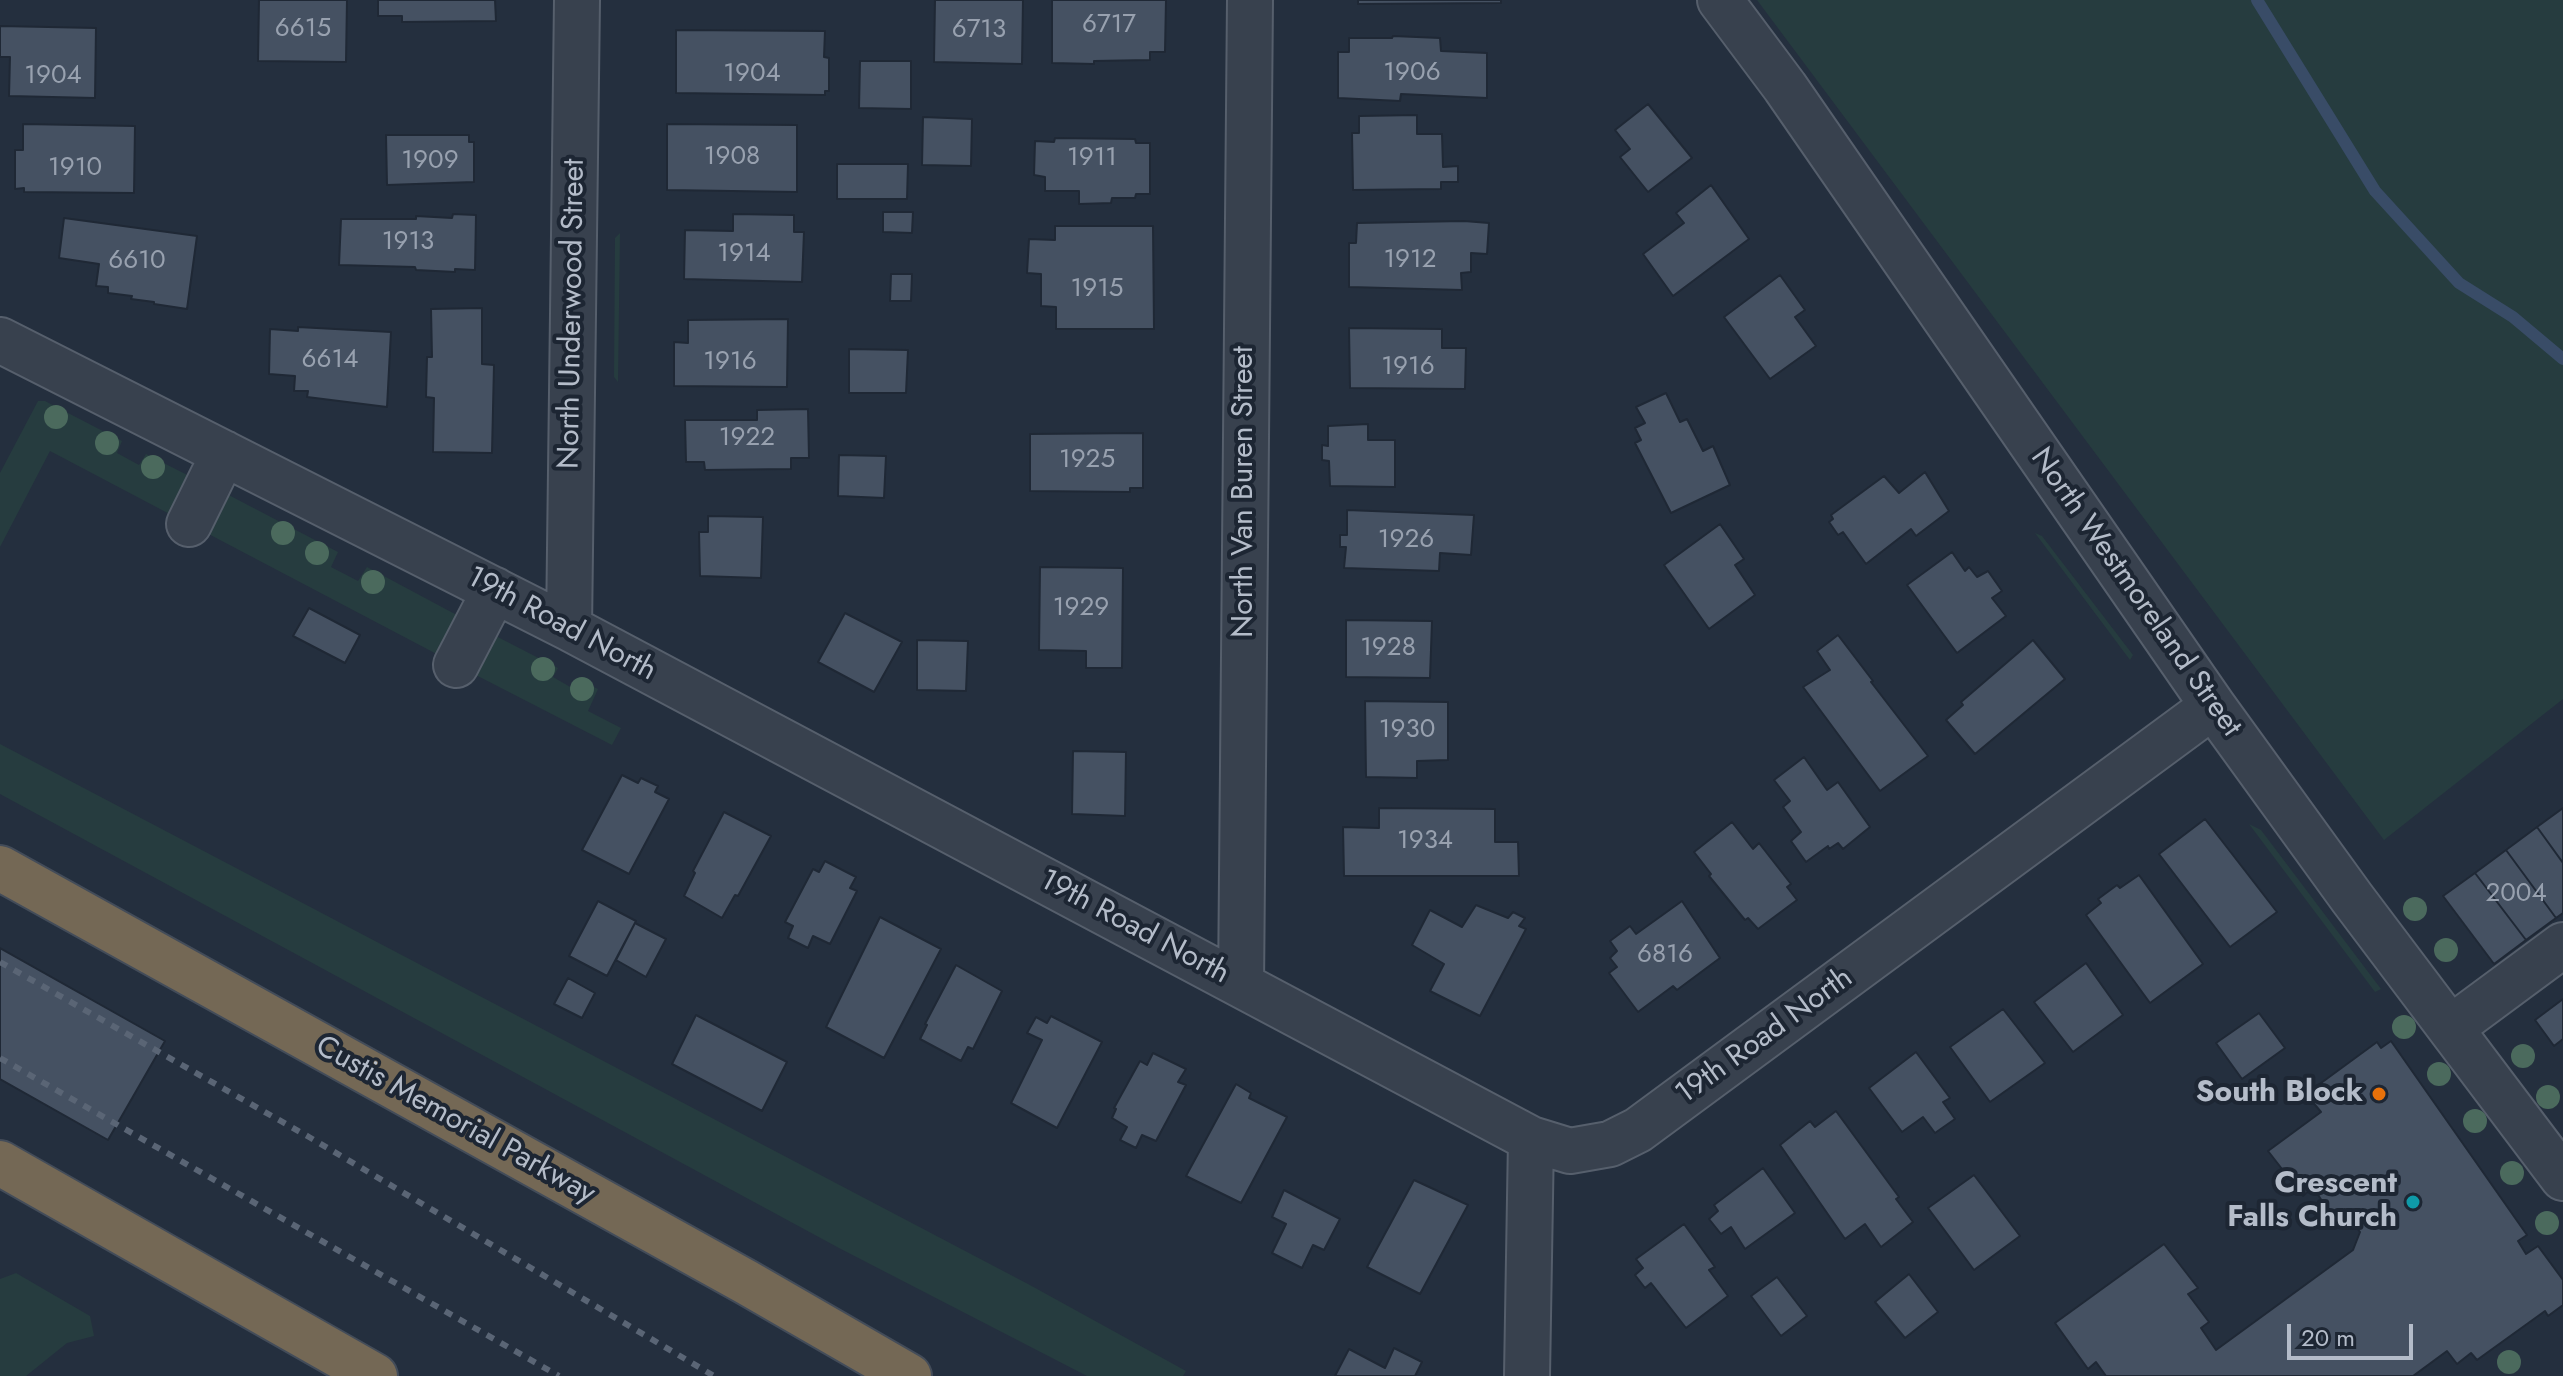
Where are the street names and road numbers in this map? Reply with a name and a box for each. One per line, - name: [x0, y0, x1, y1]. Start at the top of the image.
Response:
- street label: North Underwood Street: [552, 158, 594, 470]
- street label: North Van Buren Street: [1227, 346, 1263, 638]
- street label: North Westmoreland Street: [2022, 442, 2248, 744]
- street label: 19th Road North: [460, 560, 662, 690]
- street label: 19th Road North: [1033, 863, 1235, 993]
- street label: 19th Road North: [1670, 961, 1860, 1113]
- street label: Custis Memorial Parkway: [309, 1029, 601, 1213]

